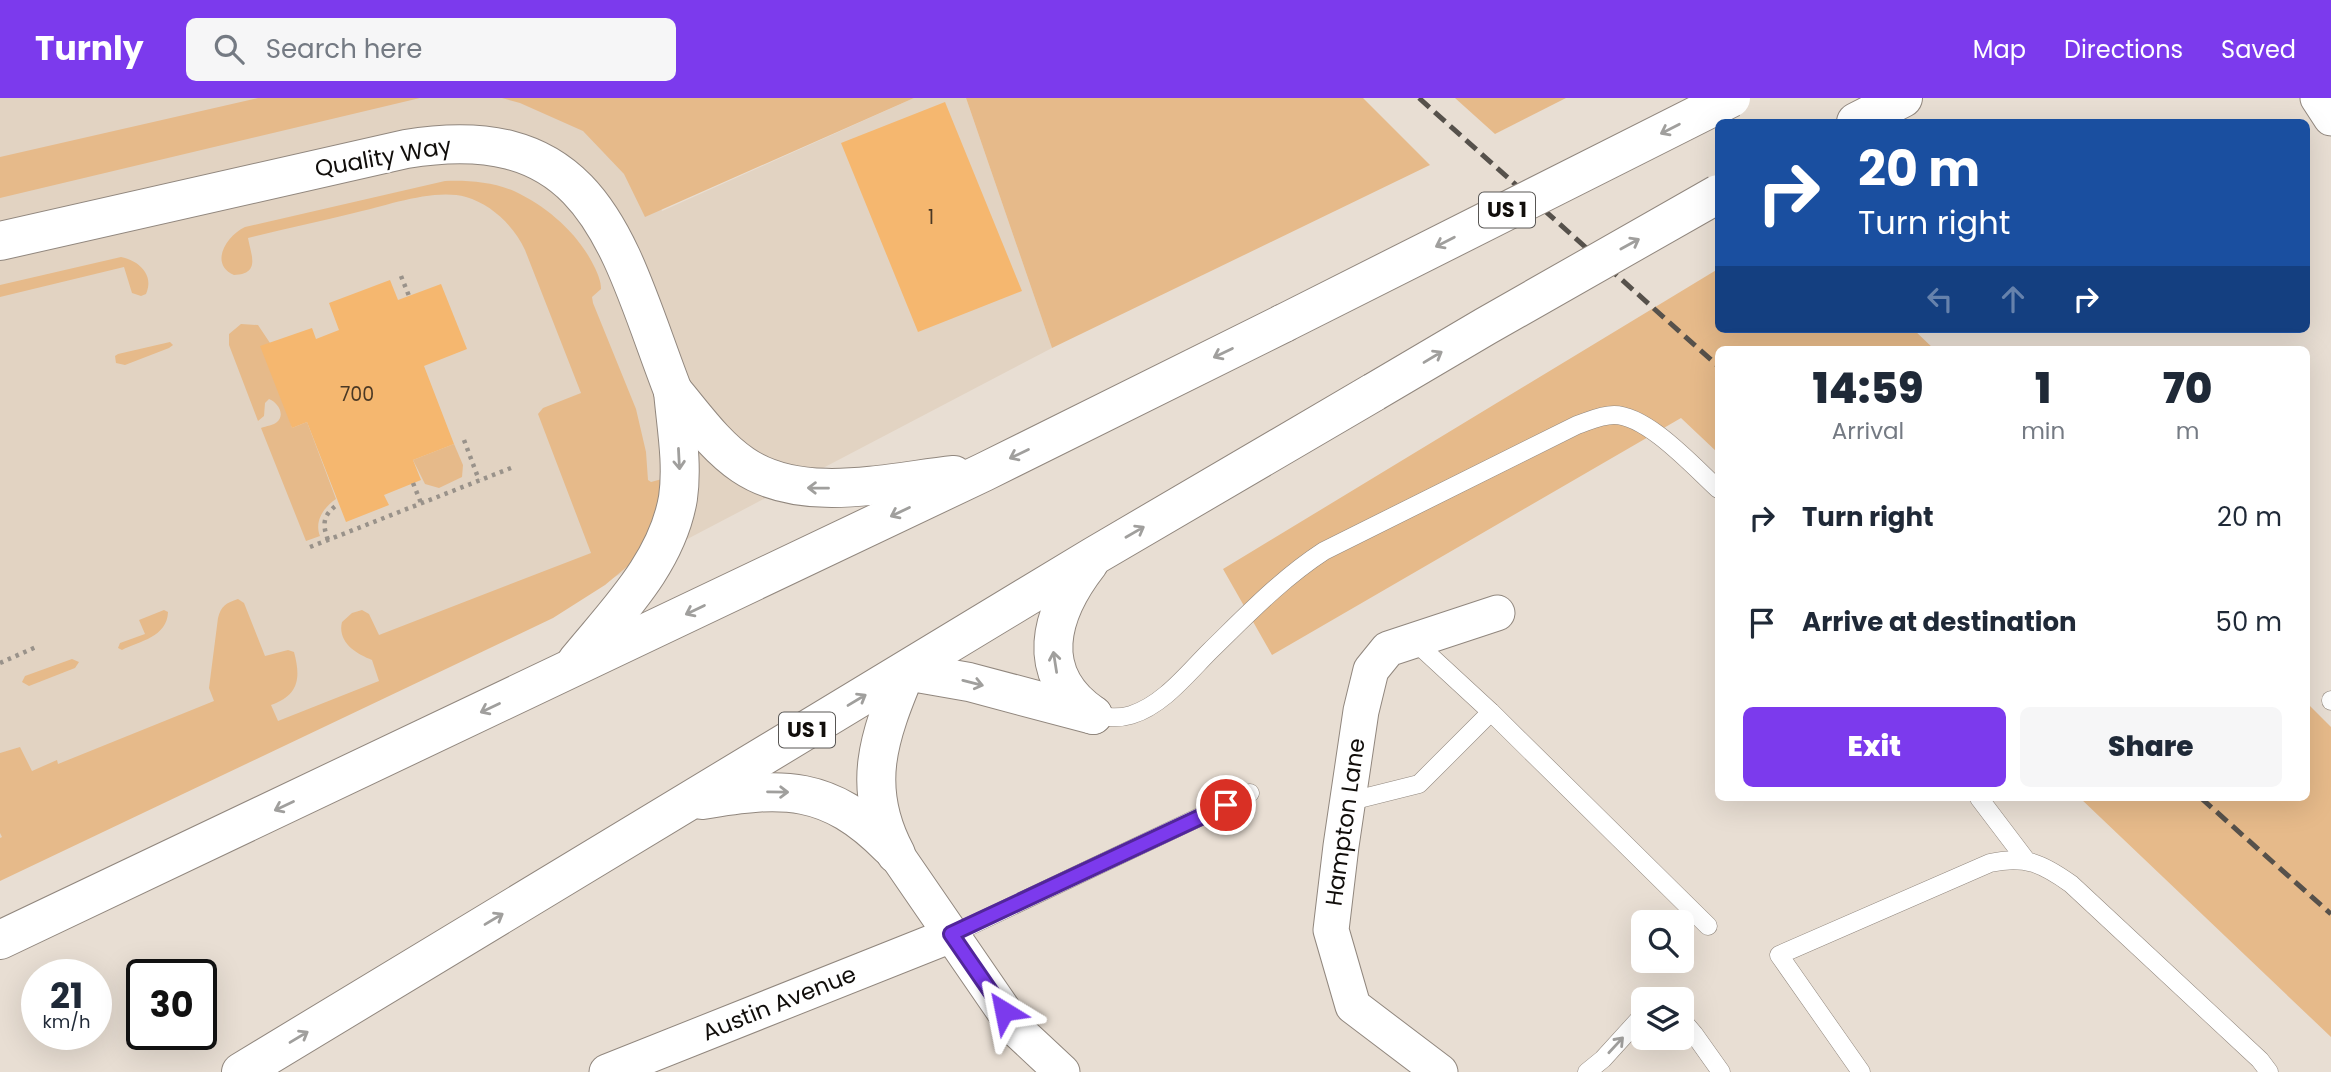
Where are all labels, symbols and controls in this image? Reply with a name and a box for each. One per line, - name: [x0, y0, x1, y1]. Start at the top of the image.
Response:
- search box: [186, 18, 676, 81]
- text: Turnly: [35, 25, 144, 72]
- icon: search: [210, 30, 248, 68]
- text: Search here: [266, 31, 422, 67]
- text: Map: [1973, 33, 2026, 66]
- text: Directions: [2064, 33, 2183, 66]
- text: Saved: [2221, 33, 2296, 66]
- one-way arrow: [1660, 122, 1681, 136]
- street label: Quality Way: [312, 129, 454, 185]
- text: 20 m: [1858, 135, 1980, 203]
- icon: right: [1743, 147, 1834, 238]
- road number: US 1: [1479, 192, 1535, 228]
- text: Turn right: [1858, 200, 2010, 245]
- house number: 1: [928, 204, 934, 231]
- one-way arrow: [1435, 235, 1456, 249]
- one-way arrow: [1620, 237, 1640, 251]
- icon: left: [1921, 280, 1959, 318]
- icon: ahead: [1994, 280, 2032, 318]
- icon: right: [2067, 280, 2105, 318]
- one-way arrow: [1213, 347, 1234, 361]
- one-way arrow: [1422, 350, 1443, 363]
- text: 14:59: [1813, 359, 1924, 418]
- text: 1: [2035, 359, 2051, 418]
- text: 70: [2163, 359, 2212, 418]
- house number: 700: [340, 381, 374, 408]
- text: Arrival: [1832, 415, 1904, 447]
- text: min: [2021, 415, 2065, 447]
- text: m: [2176, 415, 2199, 447]
- one-way arrow: [672, 447, 685, 470]
- one-way arrow: [1009, 448, 1030, 462]
- one-way arrow: [807, 481, 830, 495]
- icon: right: [1743, 499, 1781, 537]
- text: Turn right: [1802, 499, 1934, 535]
- text: 20 m: [2217, 499, 2282, 535]
- one-way arrow: [890, 506, 911, 519]
- one-way arrow: [1125, 525, 1145, 539]
- one-way arrow: [685, 604, 706, 617]
- icon: arrive: [1743, 604, 1781, 642]
- text: Arrive at destination: [1802, 604, 2077, 640]
- text: 50 m: [2216, 604, 2282, 640]
- one-way arrow: [1048, 651, 1061, 674]
- one-way arrow: [961, 677, 984, 690]
- one-way arrow: [846, 693, 866, 707]
- one-way arrow: [479, 702, 501, 715]
- button: Exit: [1743, 707, 2006, 787]
- button: Share: [2020, 707, 2282, 787]
- road number: US 1: [779, 712, 835, 748]
- street label: Hampton Lane: [1317, 736, 1373, 908]
- pin: [1196, 775, 1256, 835]
- one-way arrow: [766, 785, 789, 799]
- icon: arrive: [1207, 786, 1245, 824]
- one-way arrow: [274, 799, 295, 813]
- map controls: [1631, 910, 1694, 1050]
- button: search: [1631, 910, 1694, 973]
- one-way arrow: [483, 911, 503, 925]
- street label: Austin Avenue: [697, 958, 861, 1048]
- speed limit sign: 30: [126, 959, 217, 1050]
- text: 21: [50, 971, 83, 1020]
- position arrow: [967, 974, 1041, 1048]
- button: layers: [1631, 987, 1694, 1050]
- text: km/h: [43, 1009, 90, 1034]
- one-way arrow: [289, 1029, 309, 1043]
- one-way arrow: [1608, 1036, 1624, 1054]

